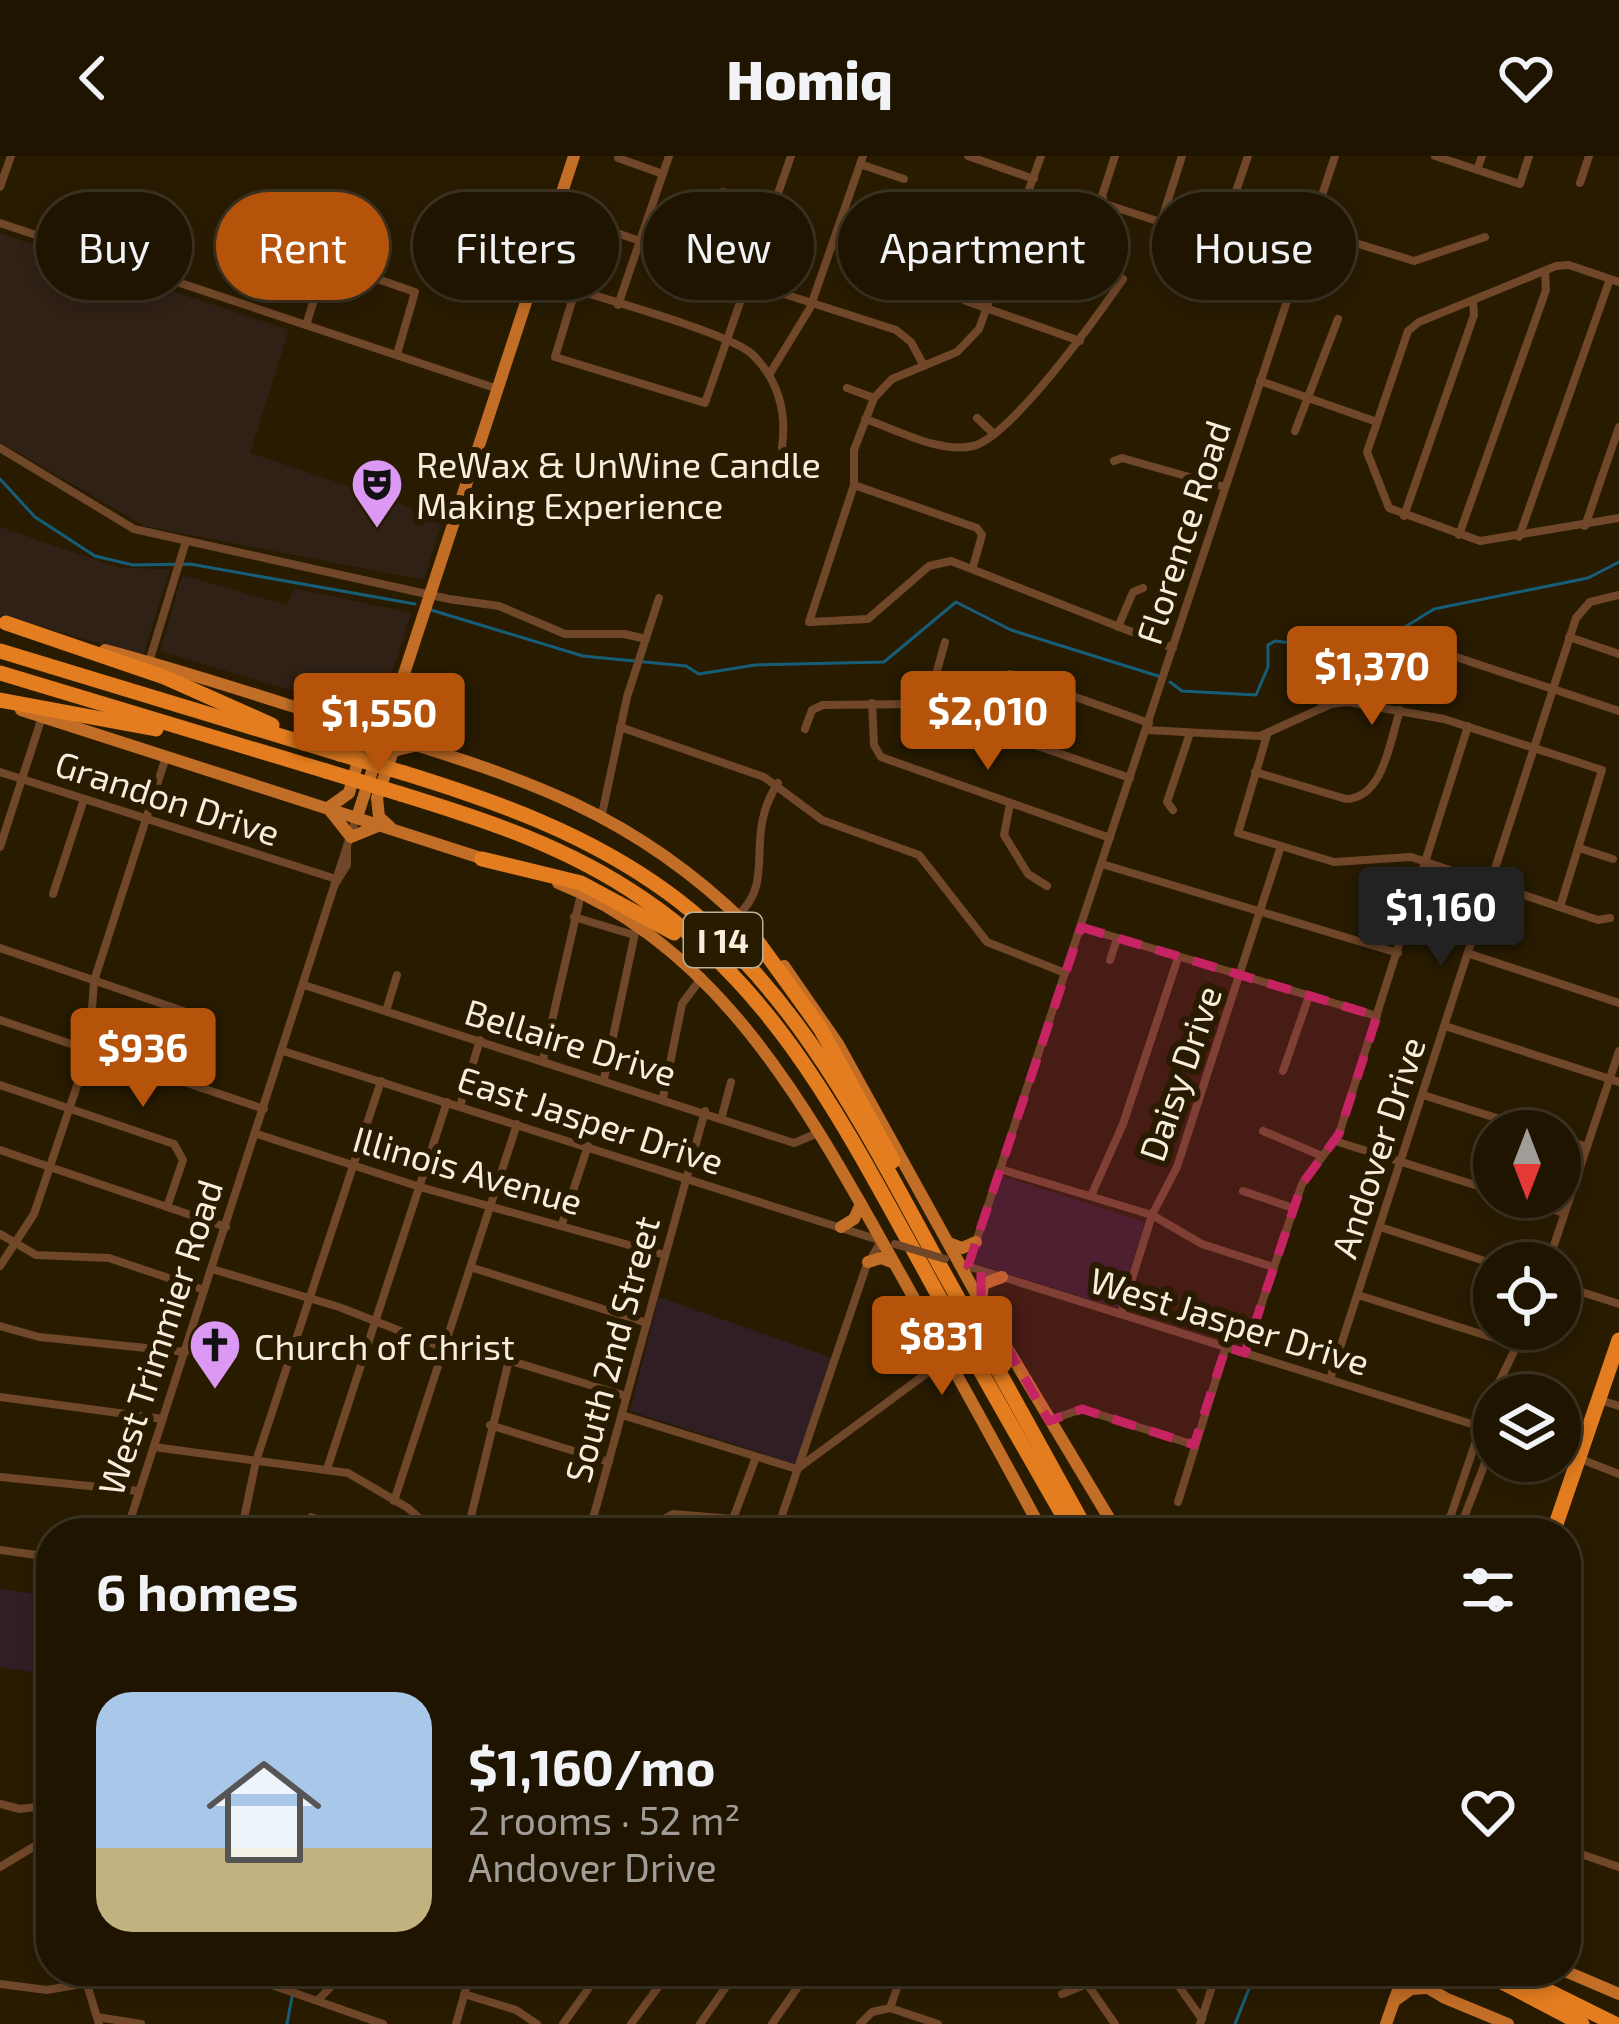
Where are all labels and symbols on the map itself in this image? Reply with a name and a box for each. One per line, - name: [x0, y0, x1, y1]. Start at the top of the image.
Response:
- street label: Florence Road: [1126, 415, 1238, 649]
- place label: ReWax & UnWine Candle Making Experience: [416, 442, 821, 526]
- theatre icon: ReWax & UnWine Candle Making Experience: [349, 456, 405, 530]
- pin: $1,370: [1274, 626, 1470, 728]
- pin: $2,010: [890, 671, 1086, 773]
- pin: $1,550: [281, 673, 477, 775]
- street label: Grandon Drive: [50, 741, 286, 853]
- pin: $1,160: [1343, 867, 1539, 969]
- road number: I 14: [684, 913, 762, 967]
- street label: Daisy Drive: [1129, 980, 1229, 1166]
- street label: Bellaire Drive: [460, 988, 682, 1094]
- pin: $936: [72, 1008, 214, 1110]
- street label: Andover Drive: [1321, 1031, 1433, 1263]
- street label: East Jasper Drive: [453, 1056, 729, 1182]
- north arrow: [1473, 1110, 1581, 1218]
- street label: Illinois Avenue: [349, 1116, 587, 1222]
- street label: West Trimmier Road: [88, 1174, 230, 1500]
- street label: South 2nd Street: [555, 1211, 667, 1487]
- street label: West Jasper Drive: [1085, 1257, 1375, 1383]
- pin: $831: [871, 1296, 1013, 1398]
- church icon: Church of Christ: [187, 1317, 243, 1391]
- place label: Church of Christ: [254, 1324, 515, 1367]

